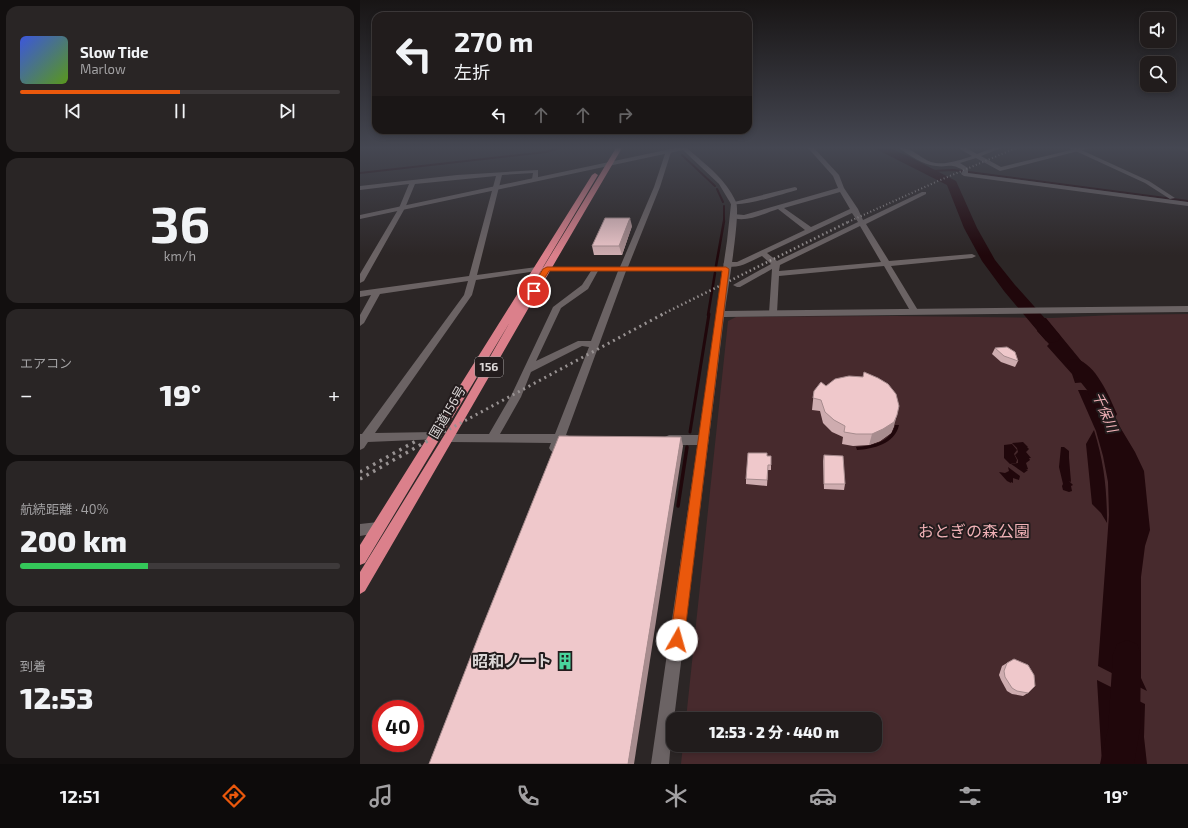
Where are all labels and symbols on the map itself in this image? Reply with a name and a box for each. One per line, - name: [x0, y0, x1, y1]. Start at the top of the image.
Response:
- pin: [517, 274, 551, 308]
- road number: 156: [475, 357, 503, 377]
- street label: 国道156号: [425, 383, 469, 441]
- water label: 千保川: [1089, 389, 1122, 436]
- park label: おとぎの森公園: [918, 521, 1030, 540]
- position arrow: [656, 619, 698, 661]
- place label: 昭和ノート: [472, 651, 552, 670]
- building icon: 昭和ノート: [555, 651, 575, 671]
- speed limit sign: 40: [372, 700, 424, 752]

